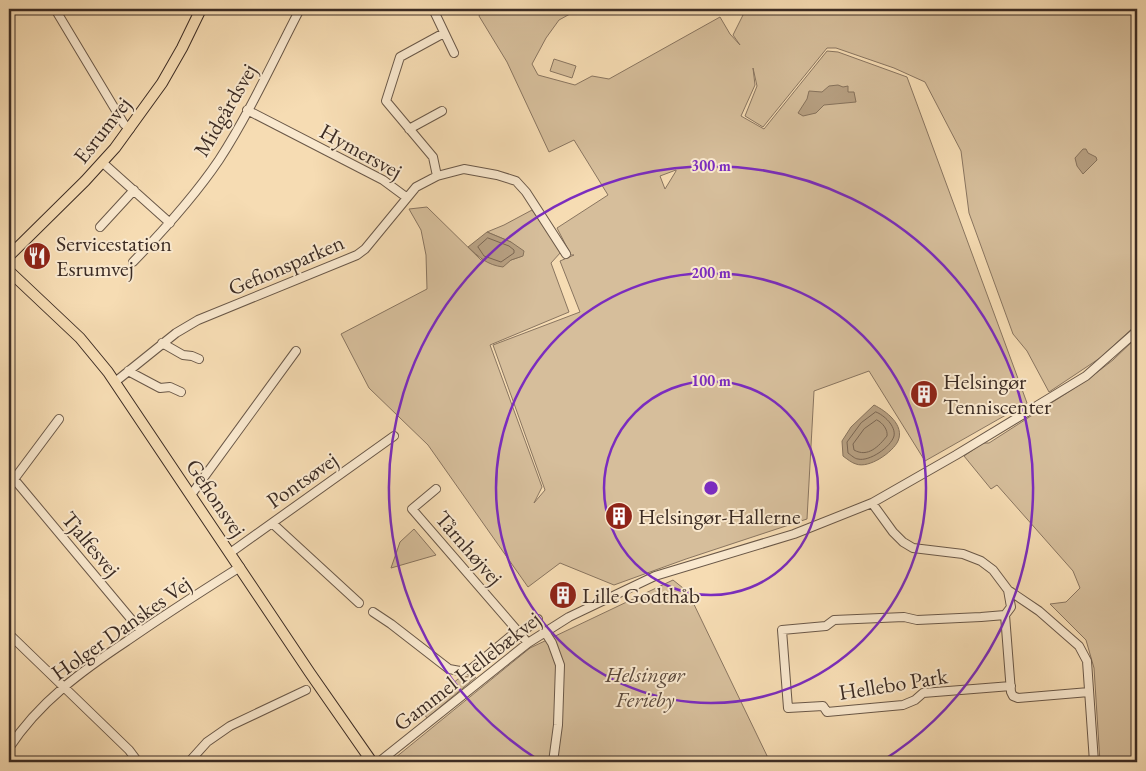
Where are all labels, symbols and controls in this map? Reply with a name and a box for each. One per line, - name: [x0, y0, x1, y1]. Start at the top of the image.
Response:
- street label: Midgårdsvej: [187, 58, 263, 162]
- street label: Esrumvej: [67, 90, 137, 170]
- street label: Hymersvej: [315, 116, 407, 186]
- text: 300 m: [691, 156, 731, 175]
- street label: Gefionsparken: [224, 227, 349, 302]
- place label: Servicestation Esrumvej: [56, 229, 172, 283]
- restaurant icon: Servicestation Esrumvej: [22, 241, 52, 271]
- text: 200 m: [691, 263, 731, 282]
- place label: Helsingør Tenniscenter: [943, 367, 1052, 421]
- text: 100 m: [691, 371, 731, 390]
- building icon: Helsingør Tenniscenter: [909, 379, 939, 409]
- street label: Pontsøvej: [261, 445, 343, 515]
- street label: Gefionsvej: [179, 453, 253, 543]
- centre of rings: [702, 479, 720, 497]
- building icon: Helsingør-Hallerne: [604, 501, 634, 531]
- place label: Helsingør-Hallerne: [638, 502, 801, 531]
- street label: Tjalfesvej: [55, 505, 127, 583]
- street label: Tårnhøjvej: [429, 505, 509, 591]
- street label: Holger Danskes Vej: [45, 569, 197, 687]
- building icon: Lille Godthåb: [548, 580, 578, 610]
- place label: Lille Godthåb: [582, 581, 700, 610]
- street label: Gammel Hellebækvej: [388, 604, 546, 738]
- park label: Helsingør Ferieby: [604, 660, 686, 714]
- street label: Hellebo Park: [837, 661, 950, 707]

